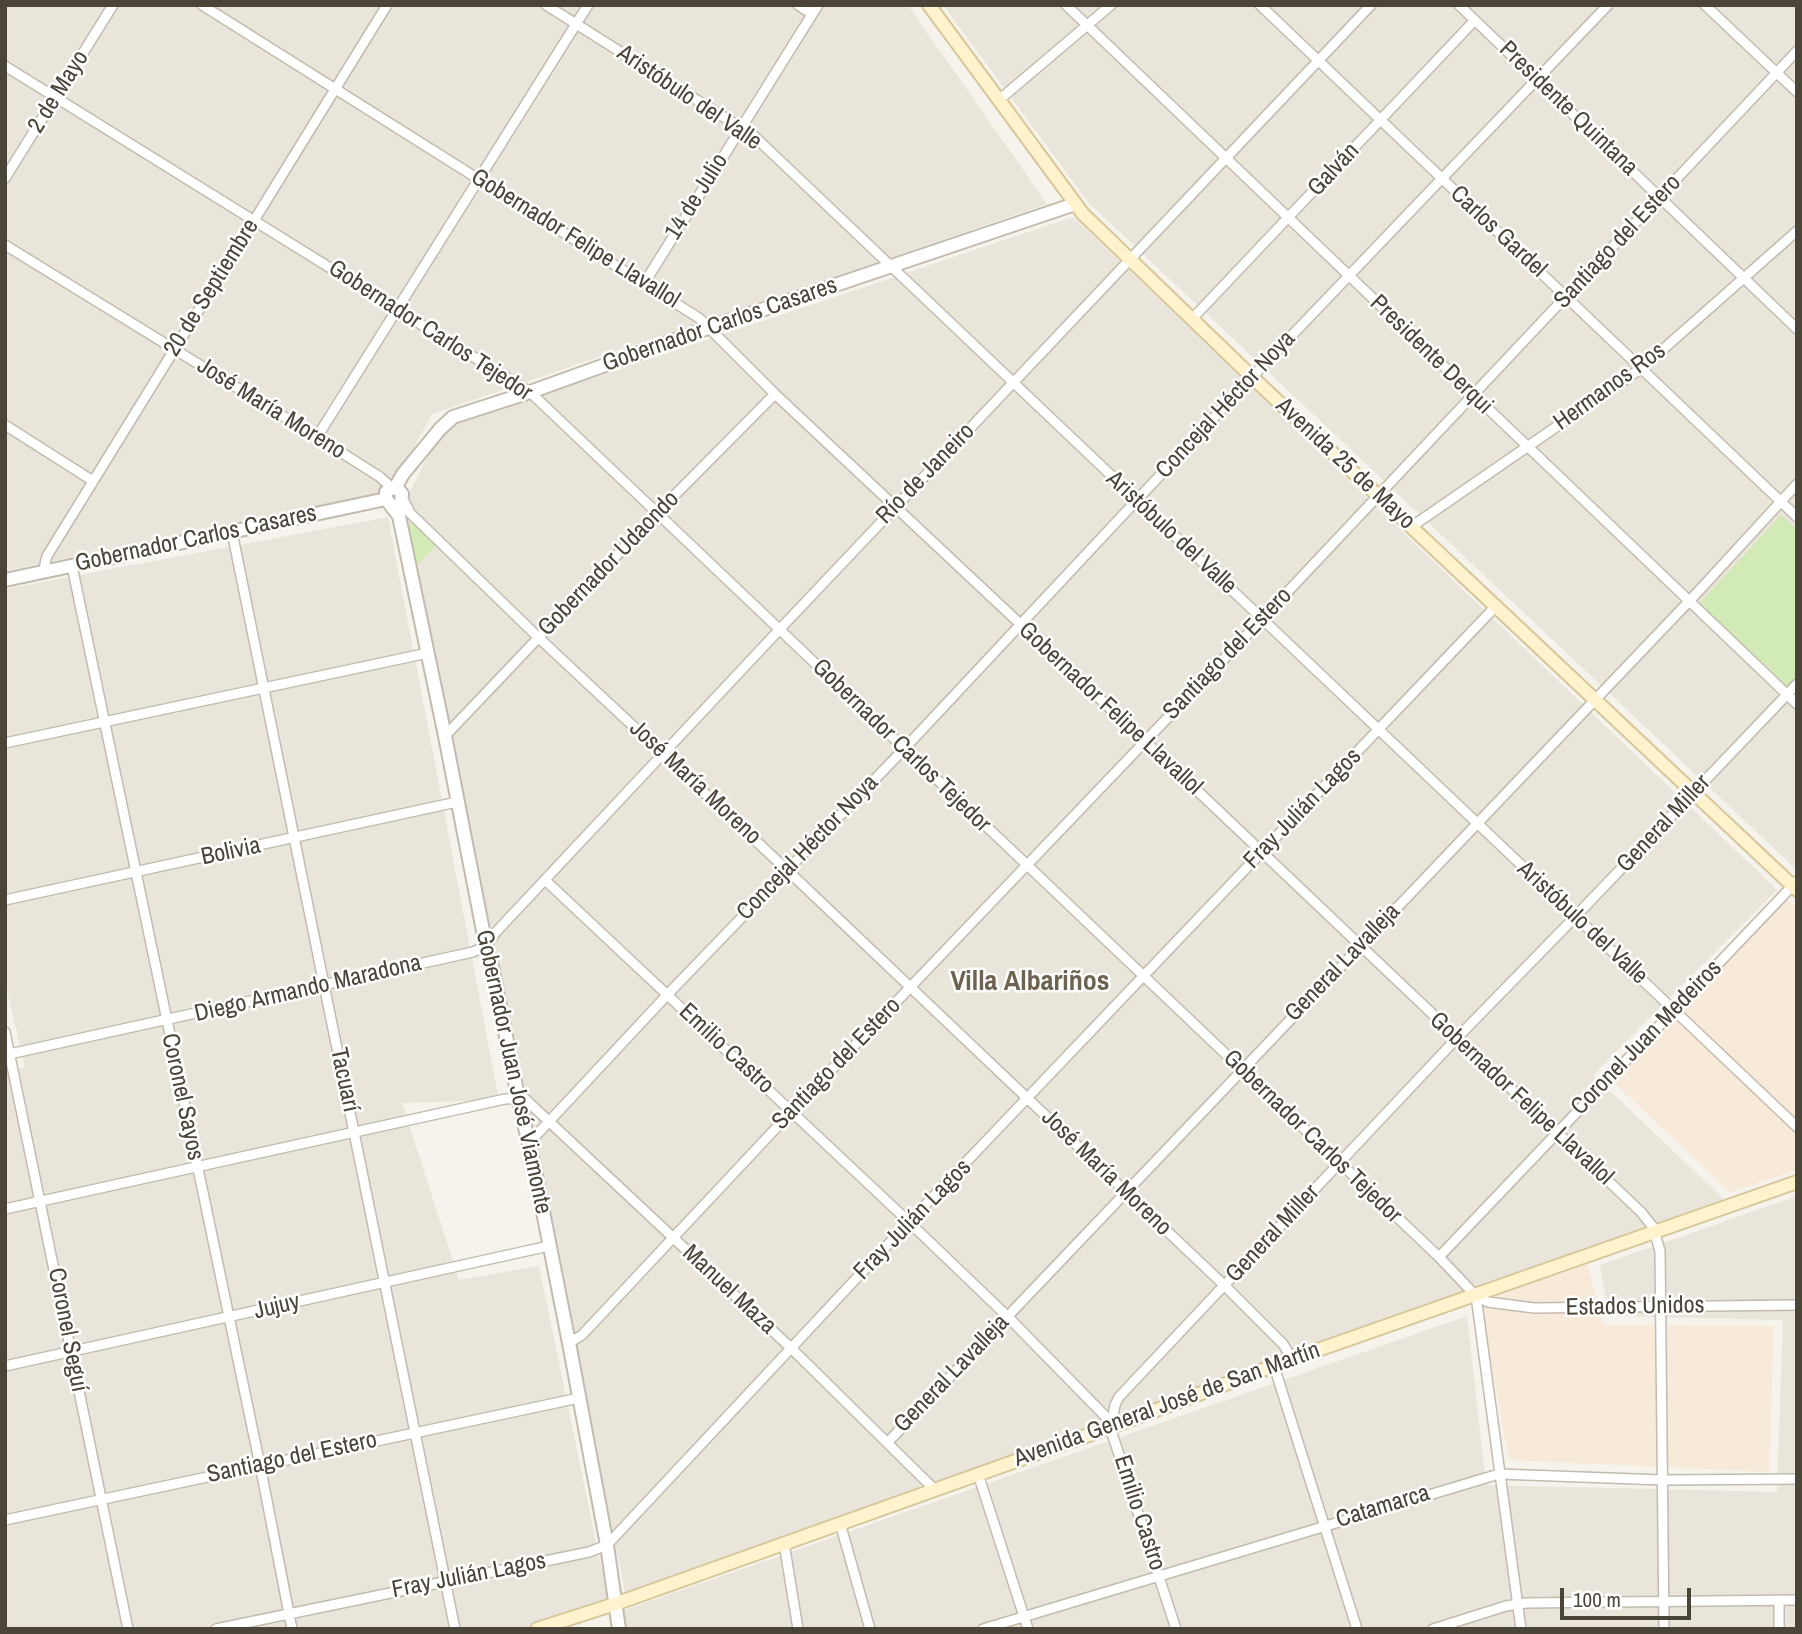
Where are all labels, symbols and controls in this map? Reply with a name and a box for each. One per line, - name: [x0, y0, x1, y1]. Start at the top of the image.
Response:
- street label: Presidente Quintana: [1493, 36, 1643, 182]
- street label: Aristóbulo del Valle: [611, 39, 767, 157]
- street label: 2 de Mayo: [22, 45, 96, 139]
- street label: Galván: [1302, 137, 1366, 203]
- street label: 14 de Julio: [659, 149, 735, 245]
- street label: Gobernador Felipe Llavallol: [465, 163, 685, 315]
- street label: Santiago del Estero: [1549, 169, 1687, 315]
- street label: Carlos Gardel: [1444, 180, 1552, 284]
- street label: 20 de Septiembre: [158, 214, 266, 362]
- street label: Gobernador Carlos Tejedor: [323, 254, 537, 408]
- street label: Gobernador Carlos Casares: [599, 271, 841, 379]
- street label: Presidente Derqui: [1364, 289, 1498, 421]
- street label: Concejal Héctor Noya: [1150, 325, 1302, 485]
- street label: Hermanos Ros: [1548, 337, 1672, 437]
- street label: José María Moreno: [191, 352, 351, 466]
- street label: Avenida 25 de Mayo: [1269, 392, 1421, 536]
- street label: Río de Janeiro: [871, 418, 981, 530]
- street label: Aristóbulo del Valle: [1100, 465, 1242, 601]
- street label: Gobernador Udaondo: [533, 486, 685, 642]
- street label: Gobernador Carlos Casares: [73, 499, 319, 579]
- street label: Santiago del Estero: [1158, 582, 1298, 726]
- street label: Gobernador Felipe Llavallol: [1012, 616, 1208, 802]
- street label: Gobernador Carlos Tejedor: [806, 653, 996, 839]
- street label: José María Moreno: [623, 715, 767, 851]
- street label: Fray Julián Lagos: [1238, 743, 1368, 875]
- street label: Concejal Héctor Noya: [731, 769, 885, 927]
- street label: General Miller: [1611, 769, 1717, 879]
- street label: Bolivia: [199, 832, 263, 872]
- street label: Aristóbulo del Valle: [1511, 855, 1653, 991]
- street label: General Lavalleja: [1279, 898, 1407, 1028]
- street label: Gobernador Juan José Viamonte: [469, 927, 557, 1217]
- street label: Diego Armando Maradona: [192, 949, 424, 1029]
- street label: Coronel Juan Medeiros: [1566, 954, 1728, 1122]
- district label: Villa Albariños: [950, 965, 1110, 999]
- street label: Santiago del Estero: [767, 992, 907, 1136]
- street label: Emilio Castro: [673, 998, 779, 1100]
- street label: Gobernador Felipe Llavallol: [1423, 1006, 1619, 1192]
- street label: Coronel Sayos: [154, 1031, 210, 1163]
- street label: Gobernador Carlos Tejedor: [1217, 1044, 1407, 1230]
- street label: Tacuarí: [323, 1045, 365, 1115]
- street label: José María Moreno: [1035, 1104, 1177, 1242]
- street label: Fray Julián Lagos: [848, 1154, 978, 1286]
- street label: General Miller: [1220, 1179, 1326, 1289]
- street label: Manuel Maza: [676, 1239, 782, 1341]
- street label: Coronel Seguí: [41, 1266, 93, 1394]
- street label: Jujuy: [251, 1288, 303, 1326]
- street label: Estados Unidos: [1565, 1291, 1705, 1323]
- street label: General Lavalleja: [888, 1309, 1016, 1439]
- street label: Avenida General José de San Martín: [1010, 1336, 1324, 1474]
- street label: Santiago del Estero: [204, 1426, 380, 1490]
- street label: Emilio Castro: [1107, 1452, 1171, 1574]
- street label: Catamarca: [1333, 1479, 1433, 1535]
- street label: Fray Julián Lagos: [389, 1547, 549, 1605]
- scale bar: [1564, 1574, 1695, 1618]
- text: 100 m: [1573, 1585, 1621, 1614]

